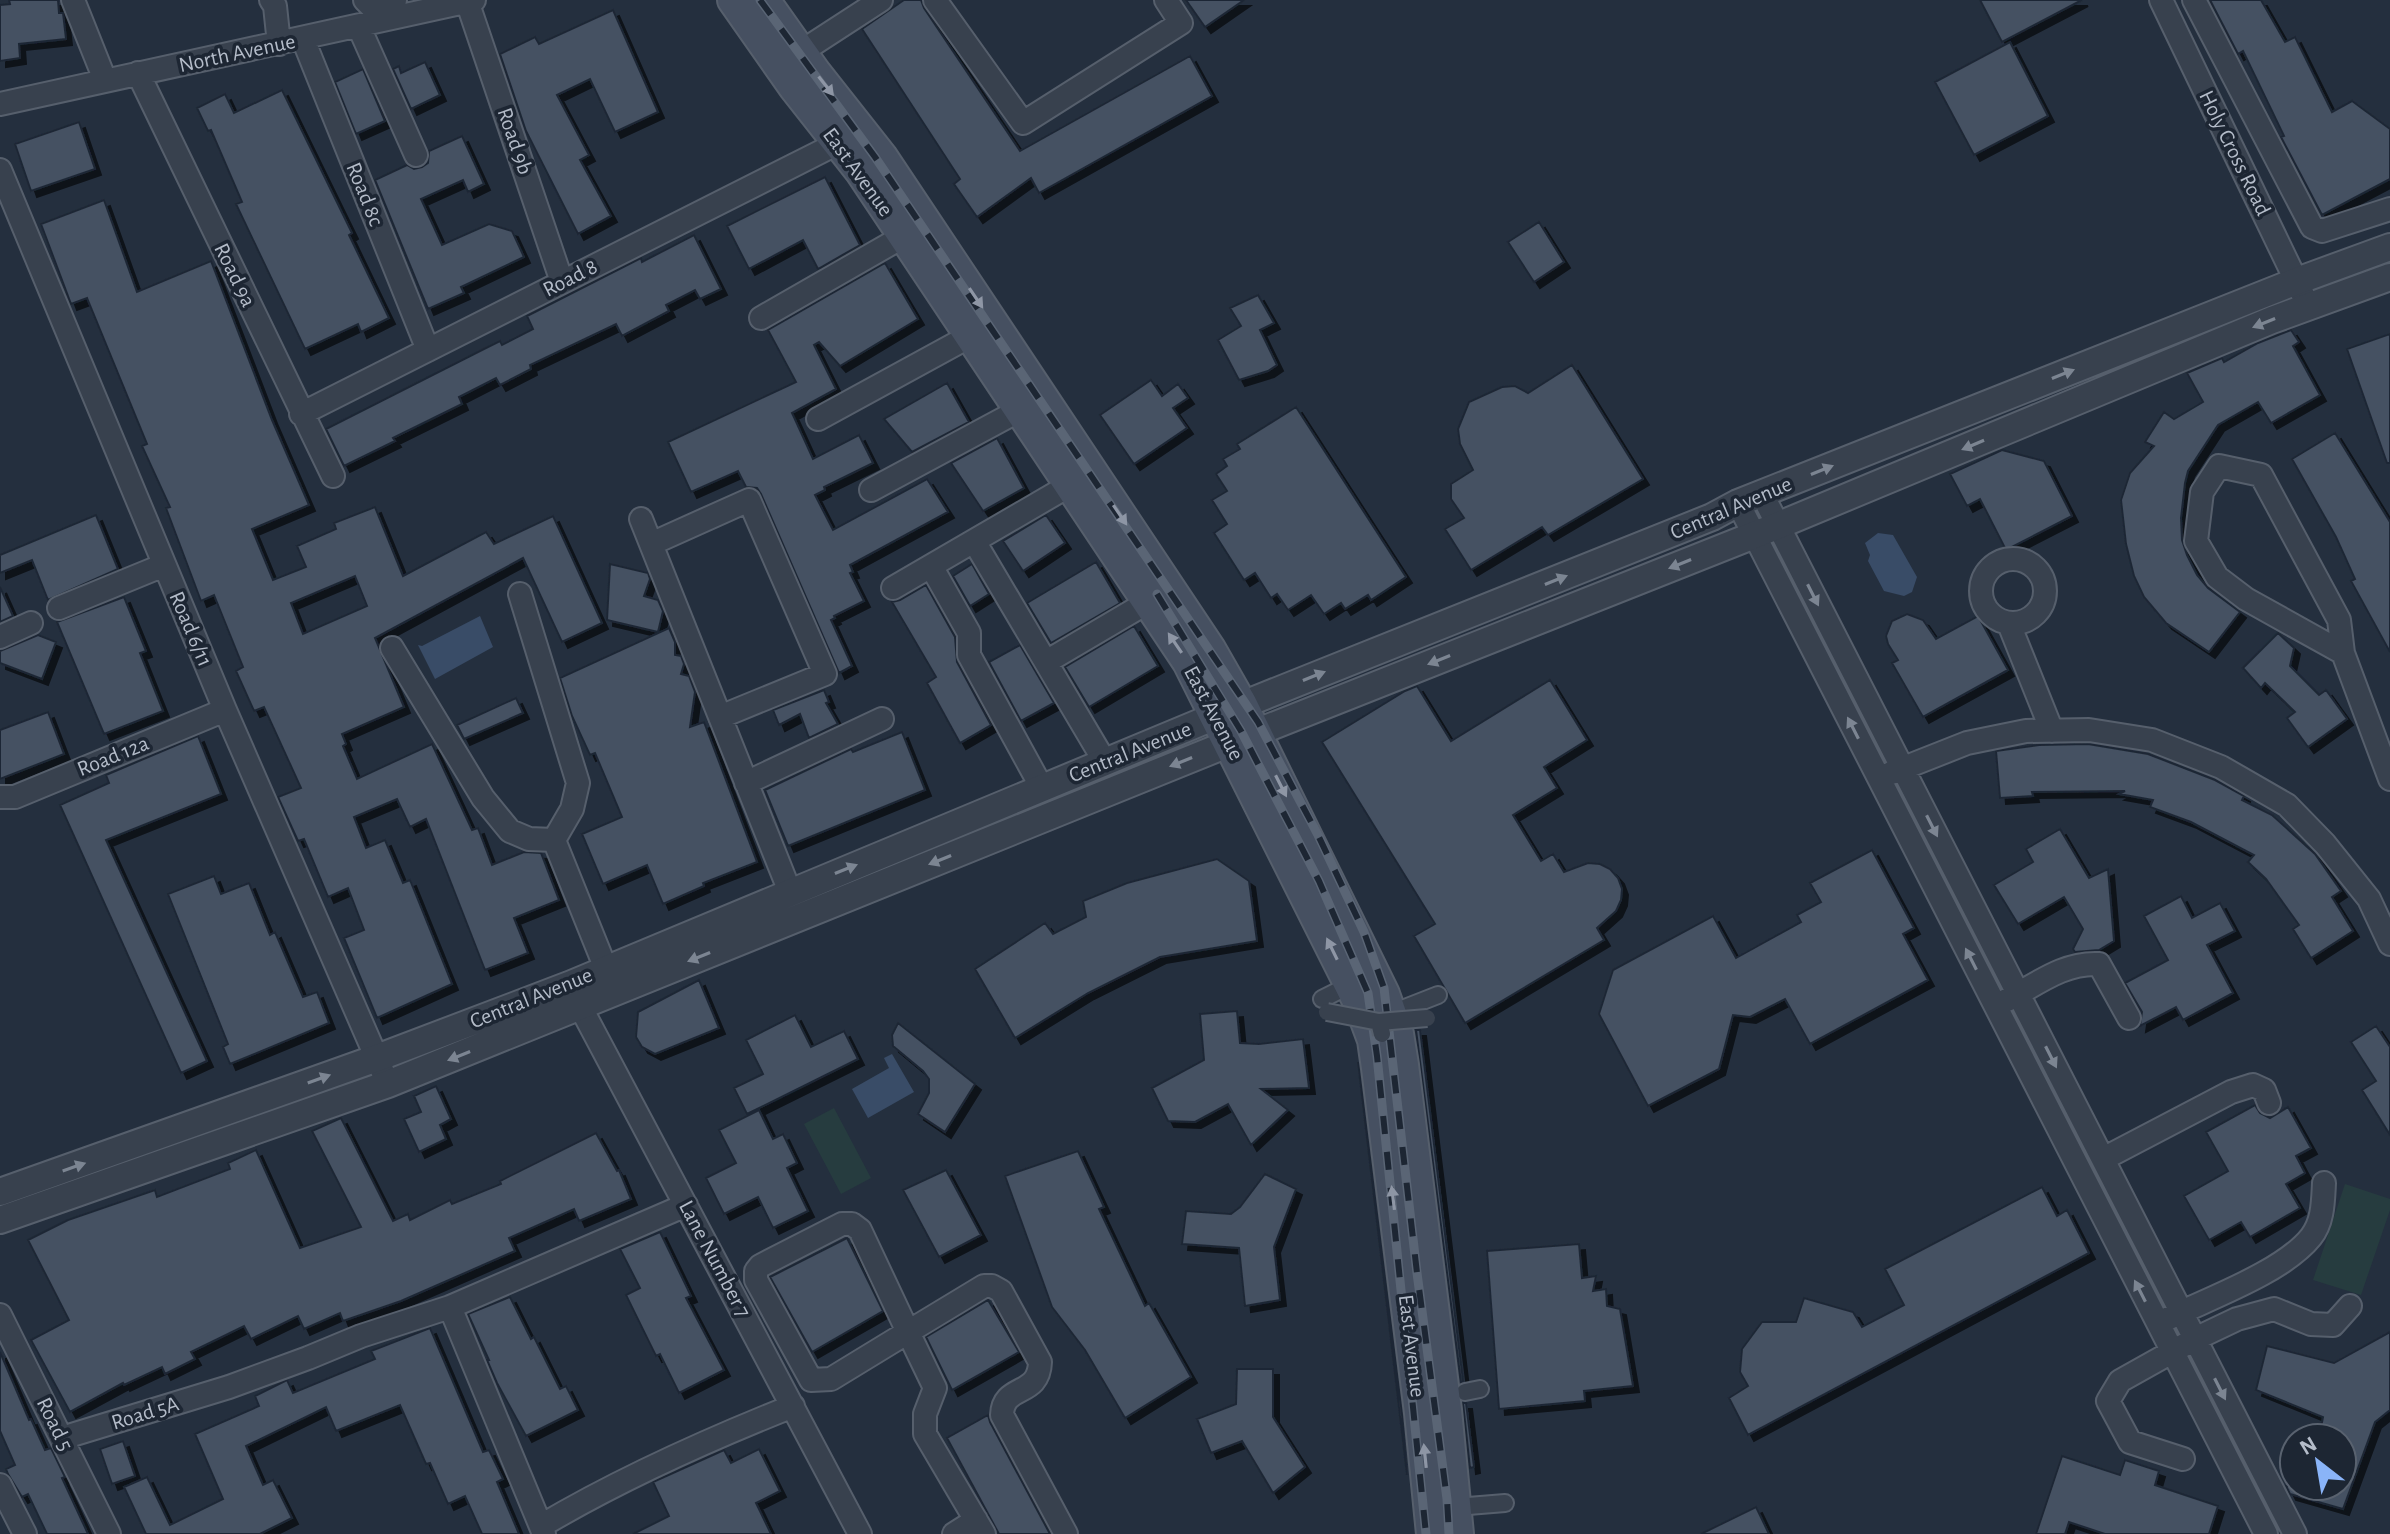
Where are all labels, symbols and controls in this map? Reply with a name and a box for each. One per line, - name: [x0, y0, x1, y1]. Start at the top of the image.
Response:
- street label: North Avenue: [177, 30, 297, 76]
- one-way arrow: [818, 76, 834, 96]
- street label: Holy Cross Road: [2195, 87, 2275, 219]
- street label: Road 9b: [493, 105, 537, 177]
- street label: East Avenue: [819, 124, 897, 220]
- street label: Road 8c: [342, 159, 388, 229]
- street label: Road 9a: [210, 240, 260, 310]
- street label: Road 8: [539, 255, 601, 301]
- one-way arrow: [968, 288, 983, 309]
- one-way arrow: [2252, 317, 2276, 330]
- one-way arrow: [2051, 367, 2075, 380]
- one-way arrow: [1961, 438, 1984, 451]
- one-way arrow: [1810, 463, 1834, 476]
- street label: Central Avenue: [1667, 473, 1795, 543]
- one-way arrow: [1113, 504, 1128, 525]
- one-way arrow: [1668, 558, 1692, 571]
- one-way arrow: [1544, 573, 1568, 586]
- one-way arrow: [1806, 584, 1819, 607]
- street label: Road 6/11: [165, 588, 217, 670]
- one-way arrow: [1168, 632, 1183, 654]
- one-way arrow: [1427, 654, 1451, 667]
- street label: East Avenue: [1180, 662, 1248, 764]
- one-way arrow: [1302, 669, 1326, 682]
- one-way arrow: [1846, 716, 1859, 739]
- street label: Central Avenue: [1066, 717, 1194, 787]
- street label: Road 12a: [74, 732, 152, 780]
- one-way arrow: [1169, 756, 1193, 769]
- one-way arrow: [1274, 775, 1287, 798]
- one-way arrow: [1925, 815, 1939, 838]
- one-way arrow: [928, 853, 952, 866]
- one-way arrow: [834, 863, 858, 876]
- one-way arrow: [1325, 937, 1339, 960]
- one-way arrow: [1965, 948, 1978, 971]
- one-way arrow: [687, 951, 711, 964]
- street label: Central Avenue: [467, 963, 595, 1033]
- one-way arrow: [2044, 1046, 2058, 1069]
- one-way arrow: [447, 1050, 471, 1063]
- one-way arrow: [307, 1073, 331, 1085]
- one-way arrow: [62, 1160, 86, 1172]
- one-way arrow: [1387, 1185, 1400, 1210]
- street label: Lane Number 7: [675, 1197, 755, 1321]
- one-way arrow: [2134, 1279, 2147, 1302]
- street label: East Avenue: [1395, 1293, 1429, 1399]
- one-way arrow: [2214, 1377, 2227, 1400]
- street label: Road 5A: [109, 1392, 182, 1434]
- street label: Road 5: [33, 1394, 77, 1454]
- north arrow: [2278, 1422, 2358, 1502]
- text: N: [2296, 1432, 2320, 1459]
- one-way arrow: [1418, 1443, 1431, 1468]

